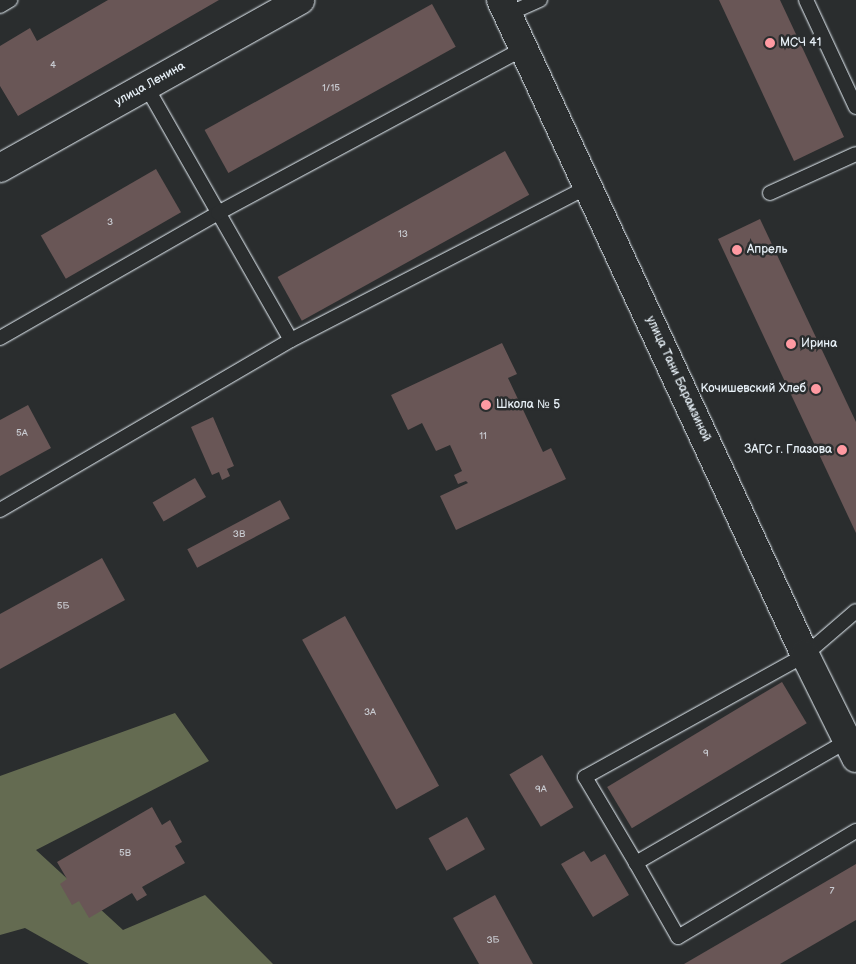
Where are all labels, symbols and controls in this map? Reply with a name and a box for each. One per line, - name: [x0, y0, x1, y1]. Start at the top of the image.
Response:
- place label: МСЧ 41: [780, 36, 821, 50]
- marker: МСЧ 41: [764, 37, 776, 49]
- street label: улица Ленина: [112, 59, 188, 109]
- house number: 4: [50, 60, 56, 72]
- house number: 1/15: [322, 83, 340, 95]
- house number: 3: [107, 217, 113, 229]
- house number: 13: [398, 229, 408, 241]
- place label: Апрель: [747, 243, 787, 257]
- marker: Апрель: [731, 244, 743, 256]
- street label: улица Тани Барамзиной: [643, 314, 713, 444]
- place label: Ирина: [801, 337, 837, 351]
- marker: Ирина: [785, 338, 797, 350]
- place label: Кочишевский Хлеб: [700, 382, 806, 396]
- marker: Кочишевский Хлеб: [810, 383, 822, 395]
- place label: Школа № 5: [496, 398, 560, 412]
- marker: Школа № 5: [480, 399, 492, 411]
- house number: 5А: [16, 428, 28, 440]
- house number: 11: [479, 431, 487, 443]
- place label: ЗАГС г. Глазова: [744, 443, 832, 457]
- marker: ЗАГС г. Глазова: [836, 444, 848, 456]
- house number: 3В: [233, 529, 245, 541]
- house number: 5Б: [57, 601, 69, 613]
- house number: 3А: [364, 707, 376, 719]
- house number: 9: [703, 748, 709, 760]
- house number: 9А: [535, 784, 547, 796]
- house number: 5В: [119, 848, 131, 860]
- house number: 7: [830, 886, 834, 898]
- house number: 3Б: [486, 935, 500, 947]

